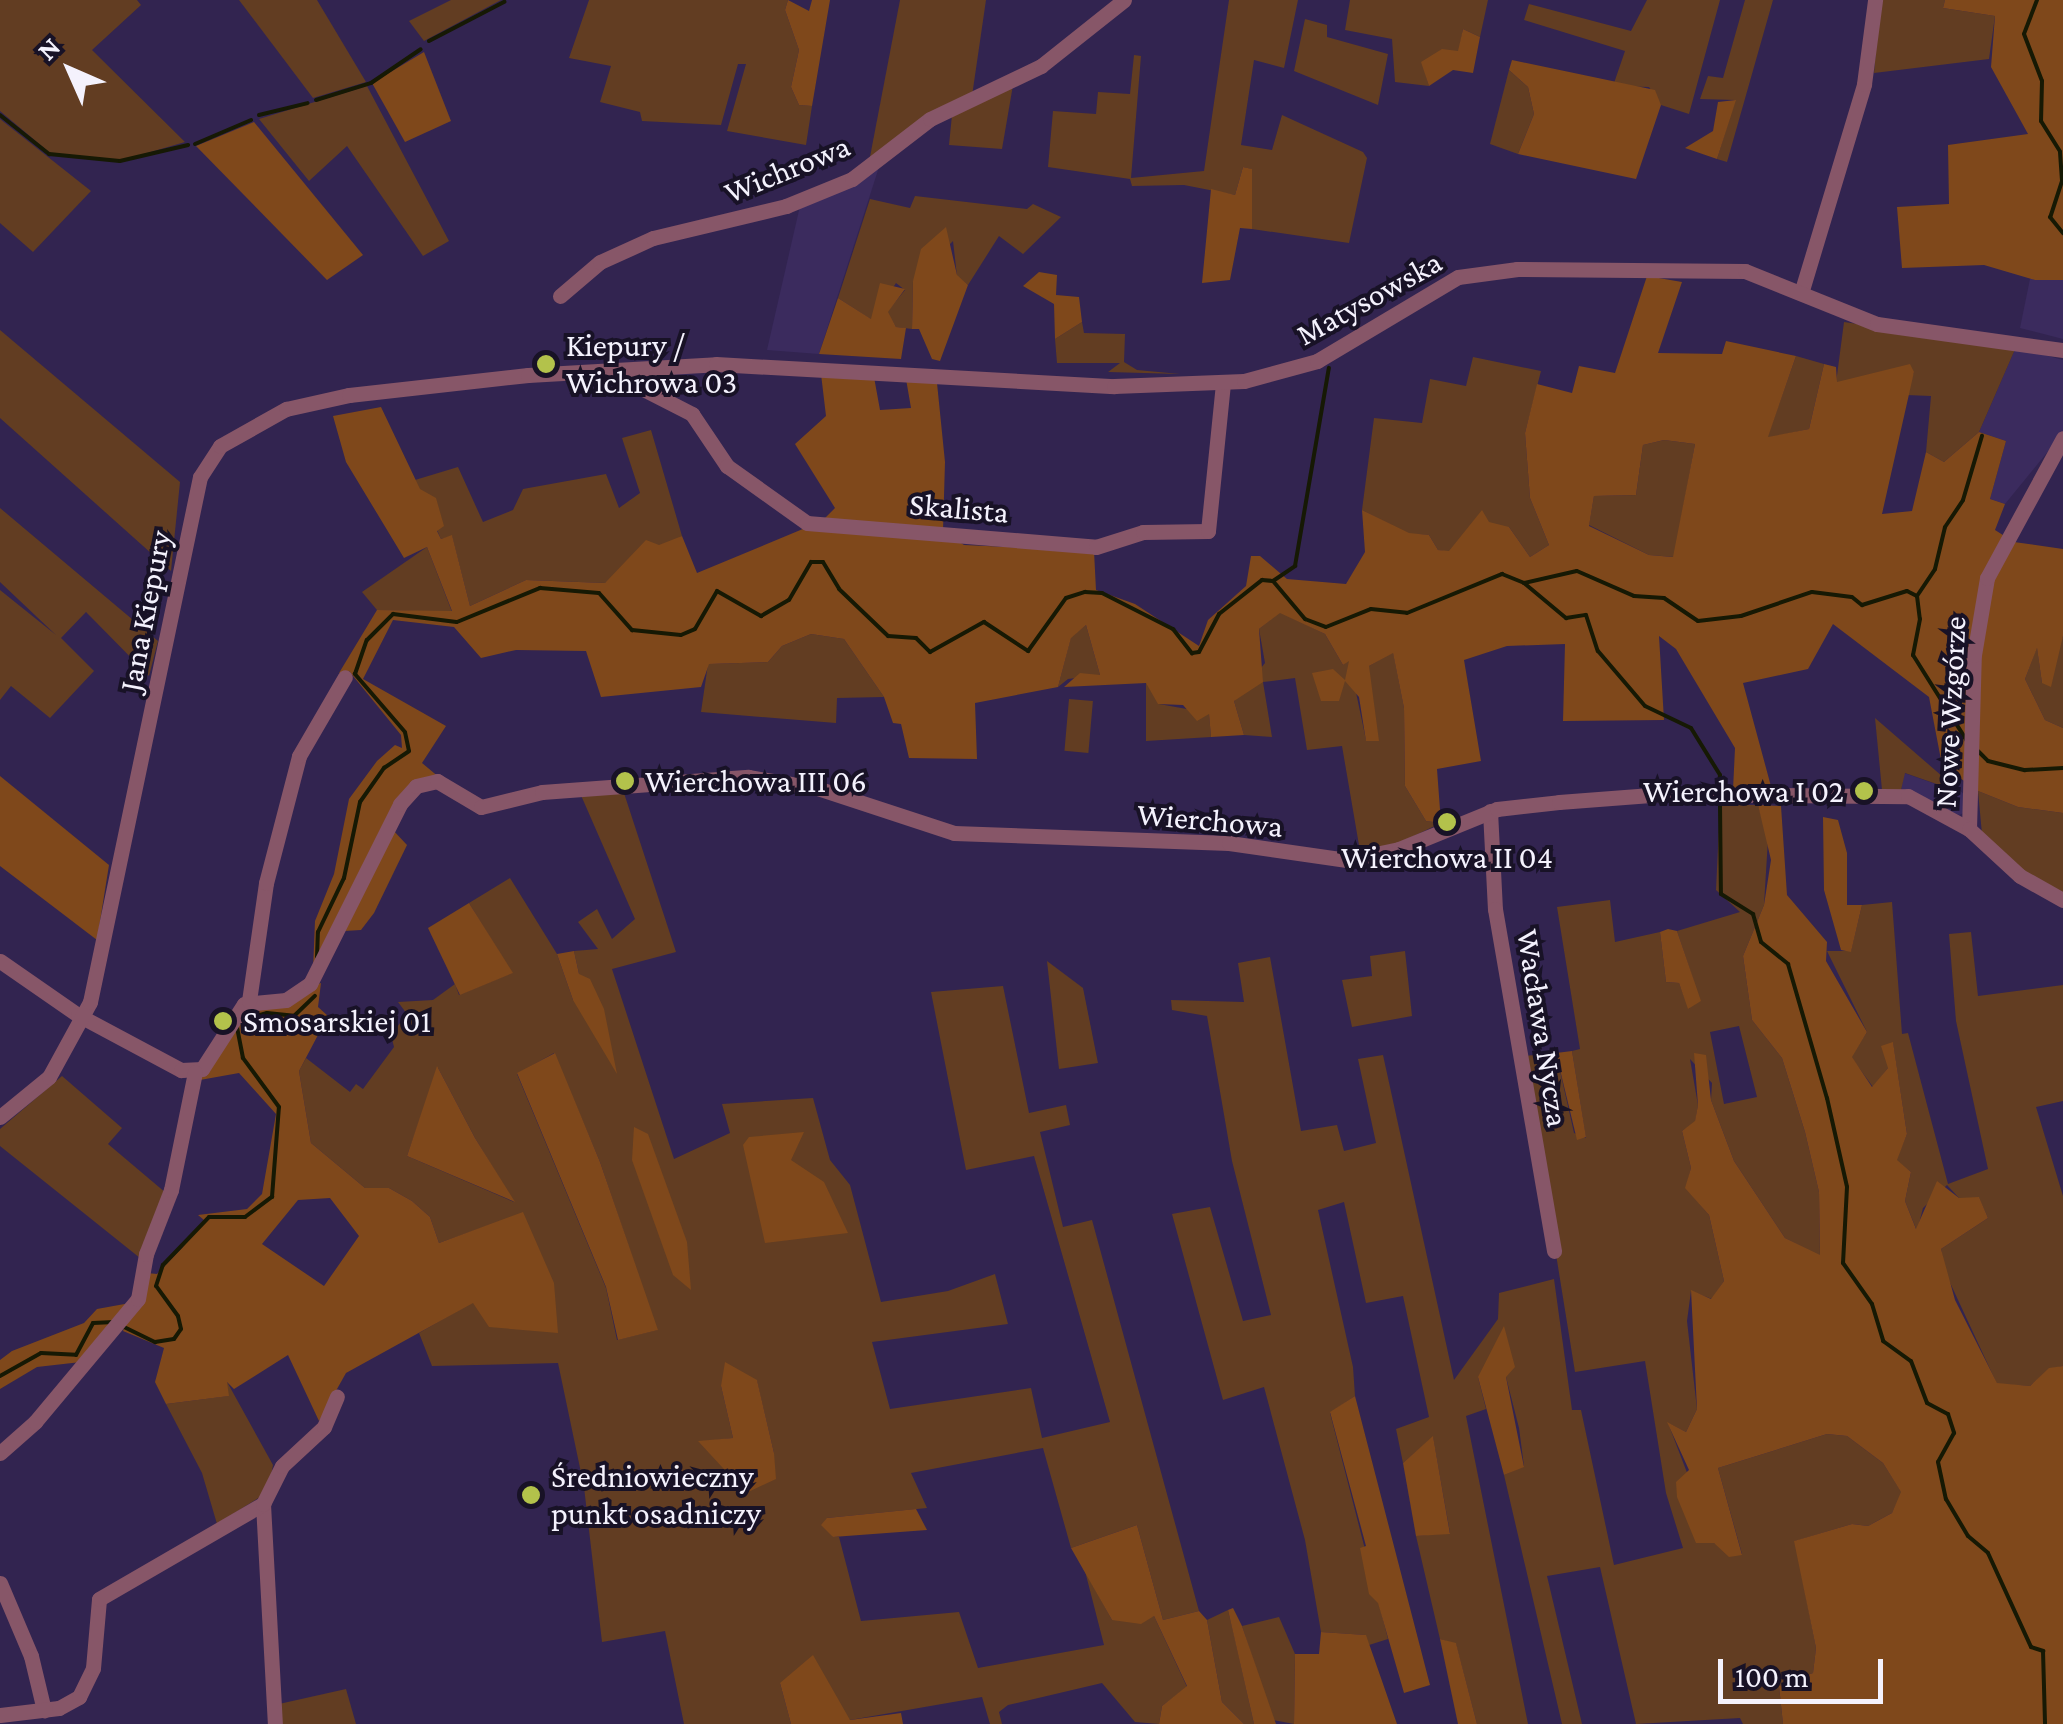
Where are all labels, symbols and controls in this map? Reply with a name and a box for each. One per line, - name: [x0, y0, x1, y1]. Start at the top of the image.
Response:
- north arrow: [20, 20, 120, 120]
- text: N: [31, 31, 66, 66]
- street label: Wichrowa: [719, 126, 855, 212]
- street label: Matysowska: [1290, 242, 1448, 354]
- place label: Kiepury / Wichrowa 03: [566, 327, 737, 402]
- marker: Kiepury / Wichrowa 03: [535, 353, 557, 375]
- street label: Skalista: [908, 485, 1010, 531]
- street label: Jana Kiepury: [111, 527, 179, 695]
- street label: Nowe Wzgórze: [1926, 615, 1974, 809]
- place label: Wierchowa III 06: [645, 762, 867, 800]
- marker: Wierchowa III 06: [614, 770, 636, 792]
- place label: Wierchowa I 02: [1643, 772, 1844, 810]
- marker: Wierchowa I 02: [1853, 780, 1875, 802]
- street label: Wierchowa: [1135, 794, 1285, 846]
- marker: Wierchowa II 04: [1436, 811, 1458, 833]
- place label: Wierchowa II 04: [1341, 838, 1553, 876]
- street label: Wacława Nycza: [1508, 926, 1578, 1130]
- place label: Smosarskiej 01: [243, 1002, 431, 1040]
- marker: Smosarskiej 01: [212, 1010, 234, 1032]
- place label: Średniowieczny punkt osadniczy: [551, 1458, 761, 1533]
- marker: Średniowieczny punkt osadniczy: [520, 1484, 542, 1506]
- scale bar: [1723, 1639, 1888, 1701]
- text: 100 m: [1735, 1660, 1809, 1693]

